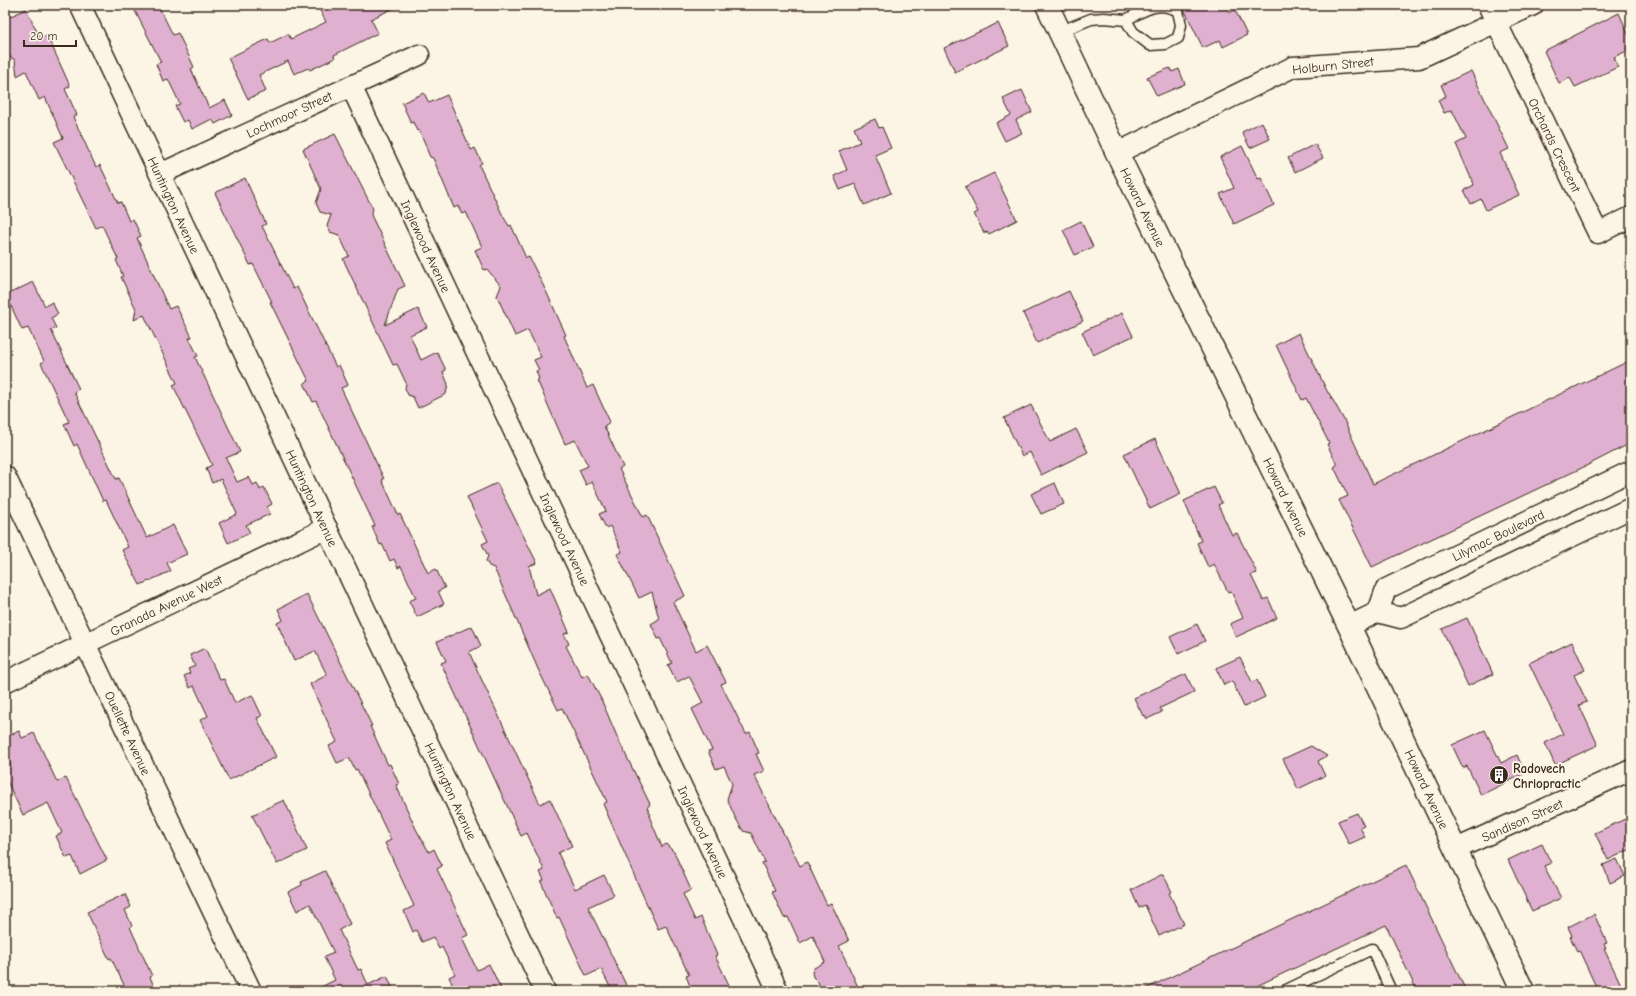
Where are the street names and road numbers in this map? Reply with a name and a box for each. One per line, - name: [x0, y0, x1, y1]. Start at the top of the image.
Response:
- street label: Holburn Street: [1292, 54, 1376, 77]
- street label: Lochmoor Street: [244, 87, 336, 141]
- street label: Orchards Crescent: [1525, 96, 1584, 196]
- street label: Huntington Avenue: [144, 154, 203, 257]
- street label: Howard Avenue: [1117, 165, 1168, 250]
- street label: Inglewood Avenue: [397, 197, 454, 295]
- street label: Huntington Avenue: [282, 447, 341, 550]
- street label: Howard Avenue: [1260, 455, 1311, 540]
- street label: Inglewood Avenue: [536, 490, 593, 588]
- street label: Lilymac Boulevard: [1450, 507, 1547, 564]
- street label: Granada Avenue West: [108, 571, 226, 639]
- street label: Ouellette Avenue: [101, 689, 154, 778]
- street label: Huntington Avenue: [421, 740, 480, 843]
- street label: Howard Avenue: [1402, 747, 1452, 832]
- street label: Inglewood Avenue: [674, 783, 731, 881]
- street label: Sandison Street: [1479, 795, 1566, 845]

